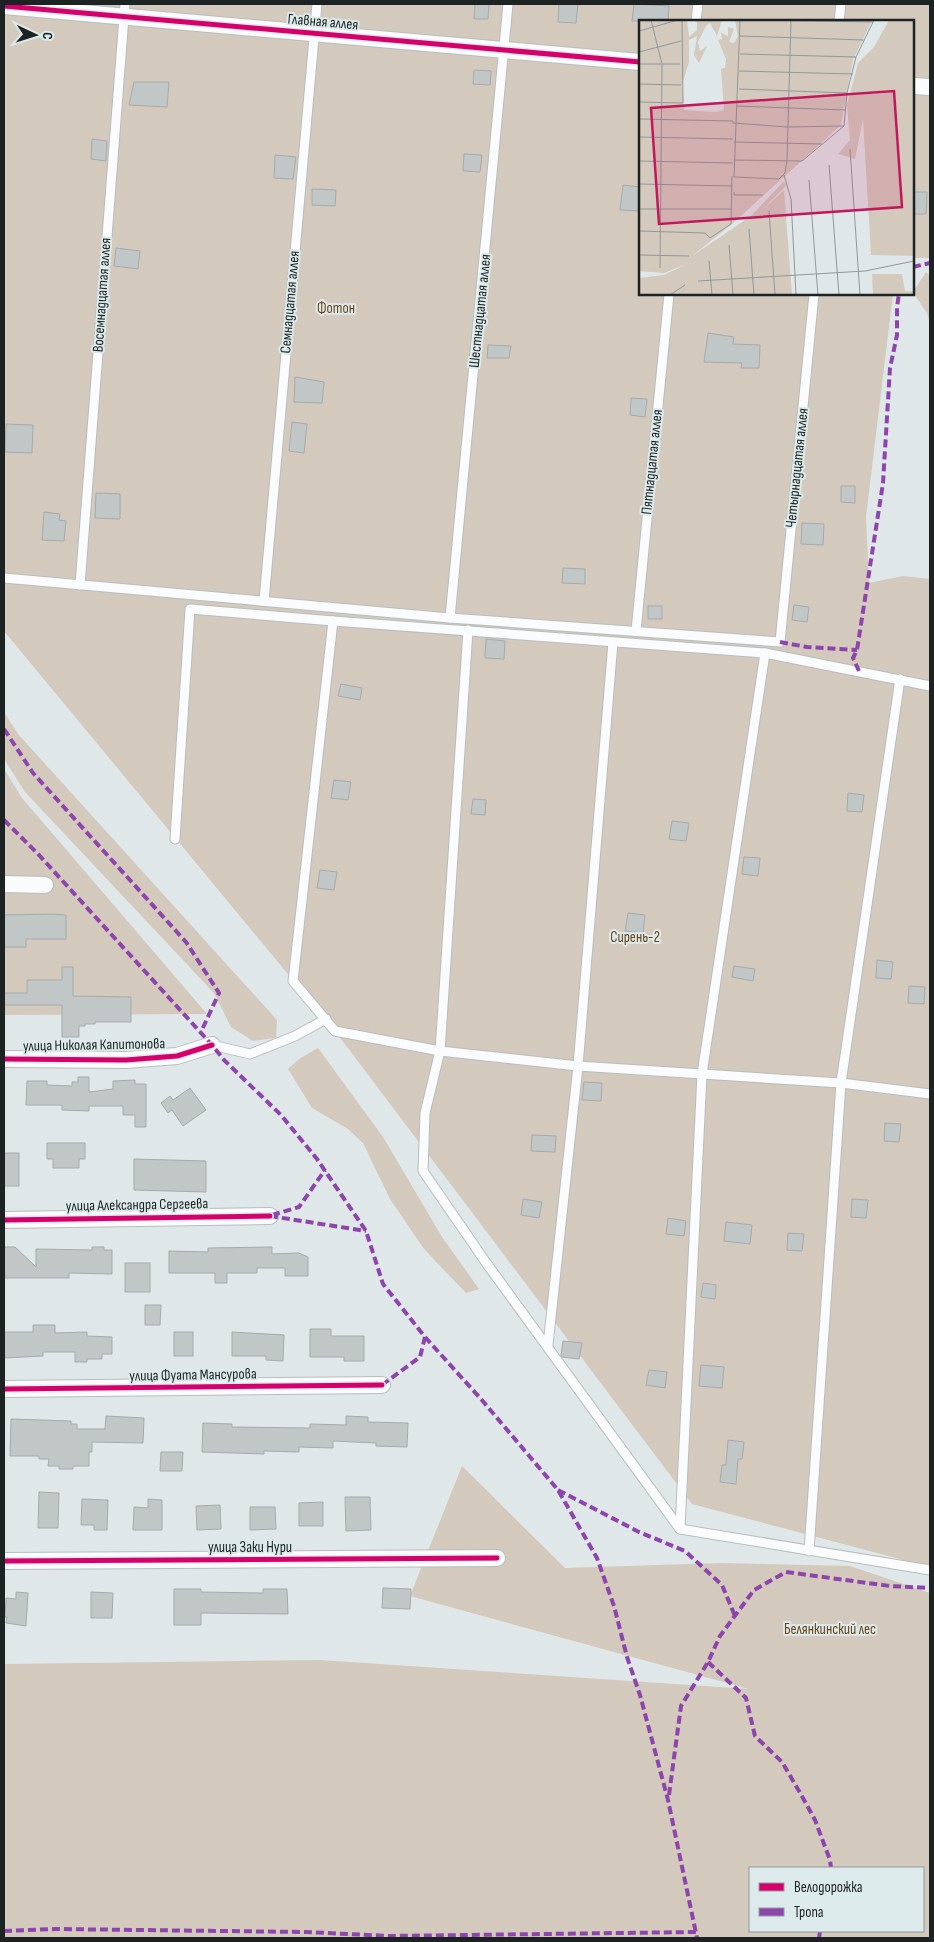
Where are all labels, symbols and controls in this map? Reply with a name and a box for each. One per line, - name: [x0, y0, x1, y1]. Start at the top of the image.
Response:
- street label: Главная аллея: [287, 9, 359, 35]
- north arrow: [10, 10, 60, 60]
- inset map: [639, 20, 914, 295]
- text: С: [39, 32, 56, 40]
- street label: Восемнадцатая аллея: [89, 237, 115, 353]
- street label: Семнадцатая аллея: [276, 250, 304, 354]
- street label: Шестнадцатая аллея: [465, 253, 495, 369]
- park label: Фотон: [317, 299, 355, 318]
- street label: Четырнадцатая аллея: [781, 407, 813, 529]
- street label: Пятнадцатая аллея: [637, 408, 667, 516]
- park label: Сирень-2: [610, 928, 660, 947]
- street label: улица Николая Капитонова: [23, 1034, 166, 1056]
- street label: улица Александра Сергеева: [66, 1194, 209, 1216]
- street label: улица Фуата Мансурова: [129, 1364, 257, 1386]
- street label: улица Заки Нури: [208, 1538, 292, 1557]
- park label: Белянкинский лес: [784, 1620, 876, 1639]
- legend: [749, 1867, 924, 1932]
- text: Велодорожка: [794, 1878, 863, 1897]
- text: Тропа: [794, 1903, 824, 1922]

